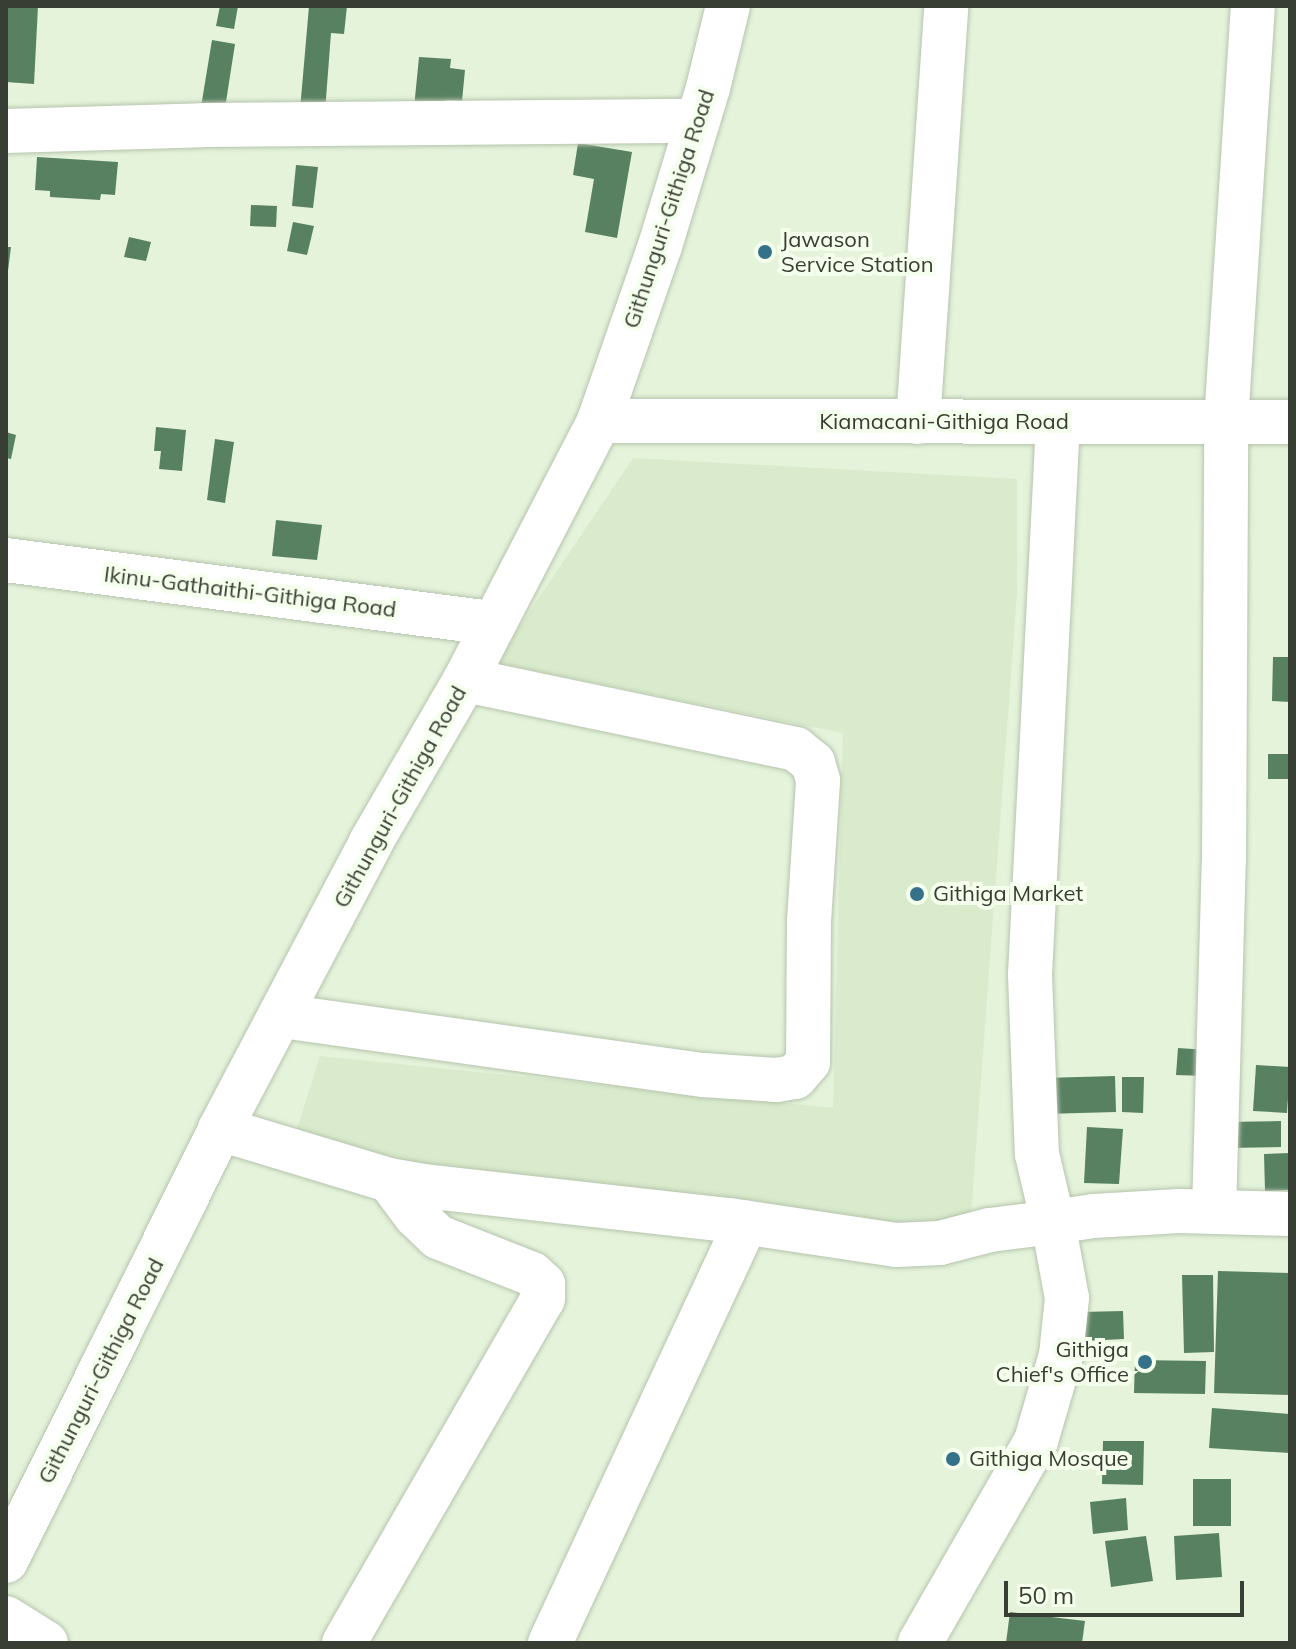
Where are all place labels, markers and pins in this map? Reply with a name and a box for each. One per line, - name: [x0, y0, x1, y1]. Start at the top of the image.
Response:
- place label: Jawason Service Station: [781, 226, 934, 278]
- marker: Jawason Service Station: [756, 243, 774, 261]
- place label: Githiga Market: [933, 881, 1083, 907]
- marker: Githiga Market: [908, 885, 926, 903]
- place label: Githiga Chief's Office: [996, 1336, 1129, 1388]
- marker: Githiga Chief's Office: [1136, 1353, 1154, 1371]
- place label: Githiga Mosque: [969, 1446, 1129, 1472]
- marker: Githiga Mosque: [944, 1450, 962, 1468]

